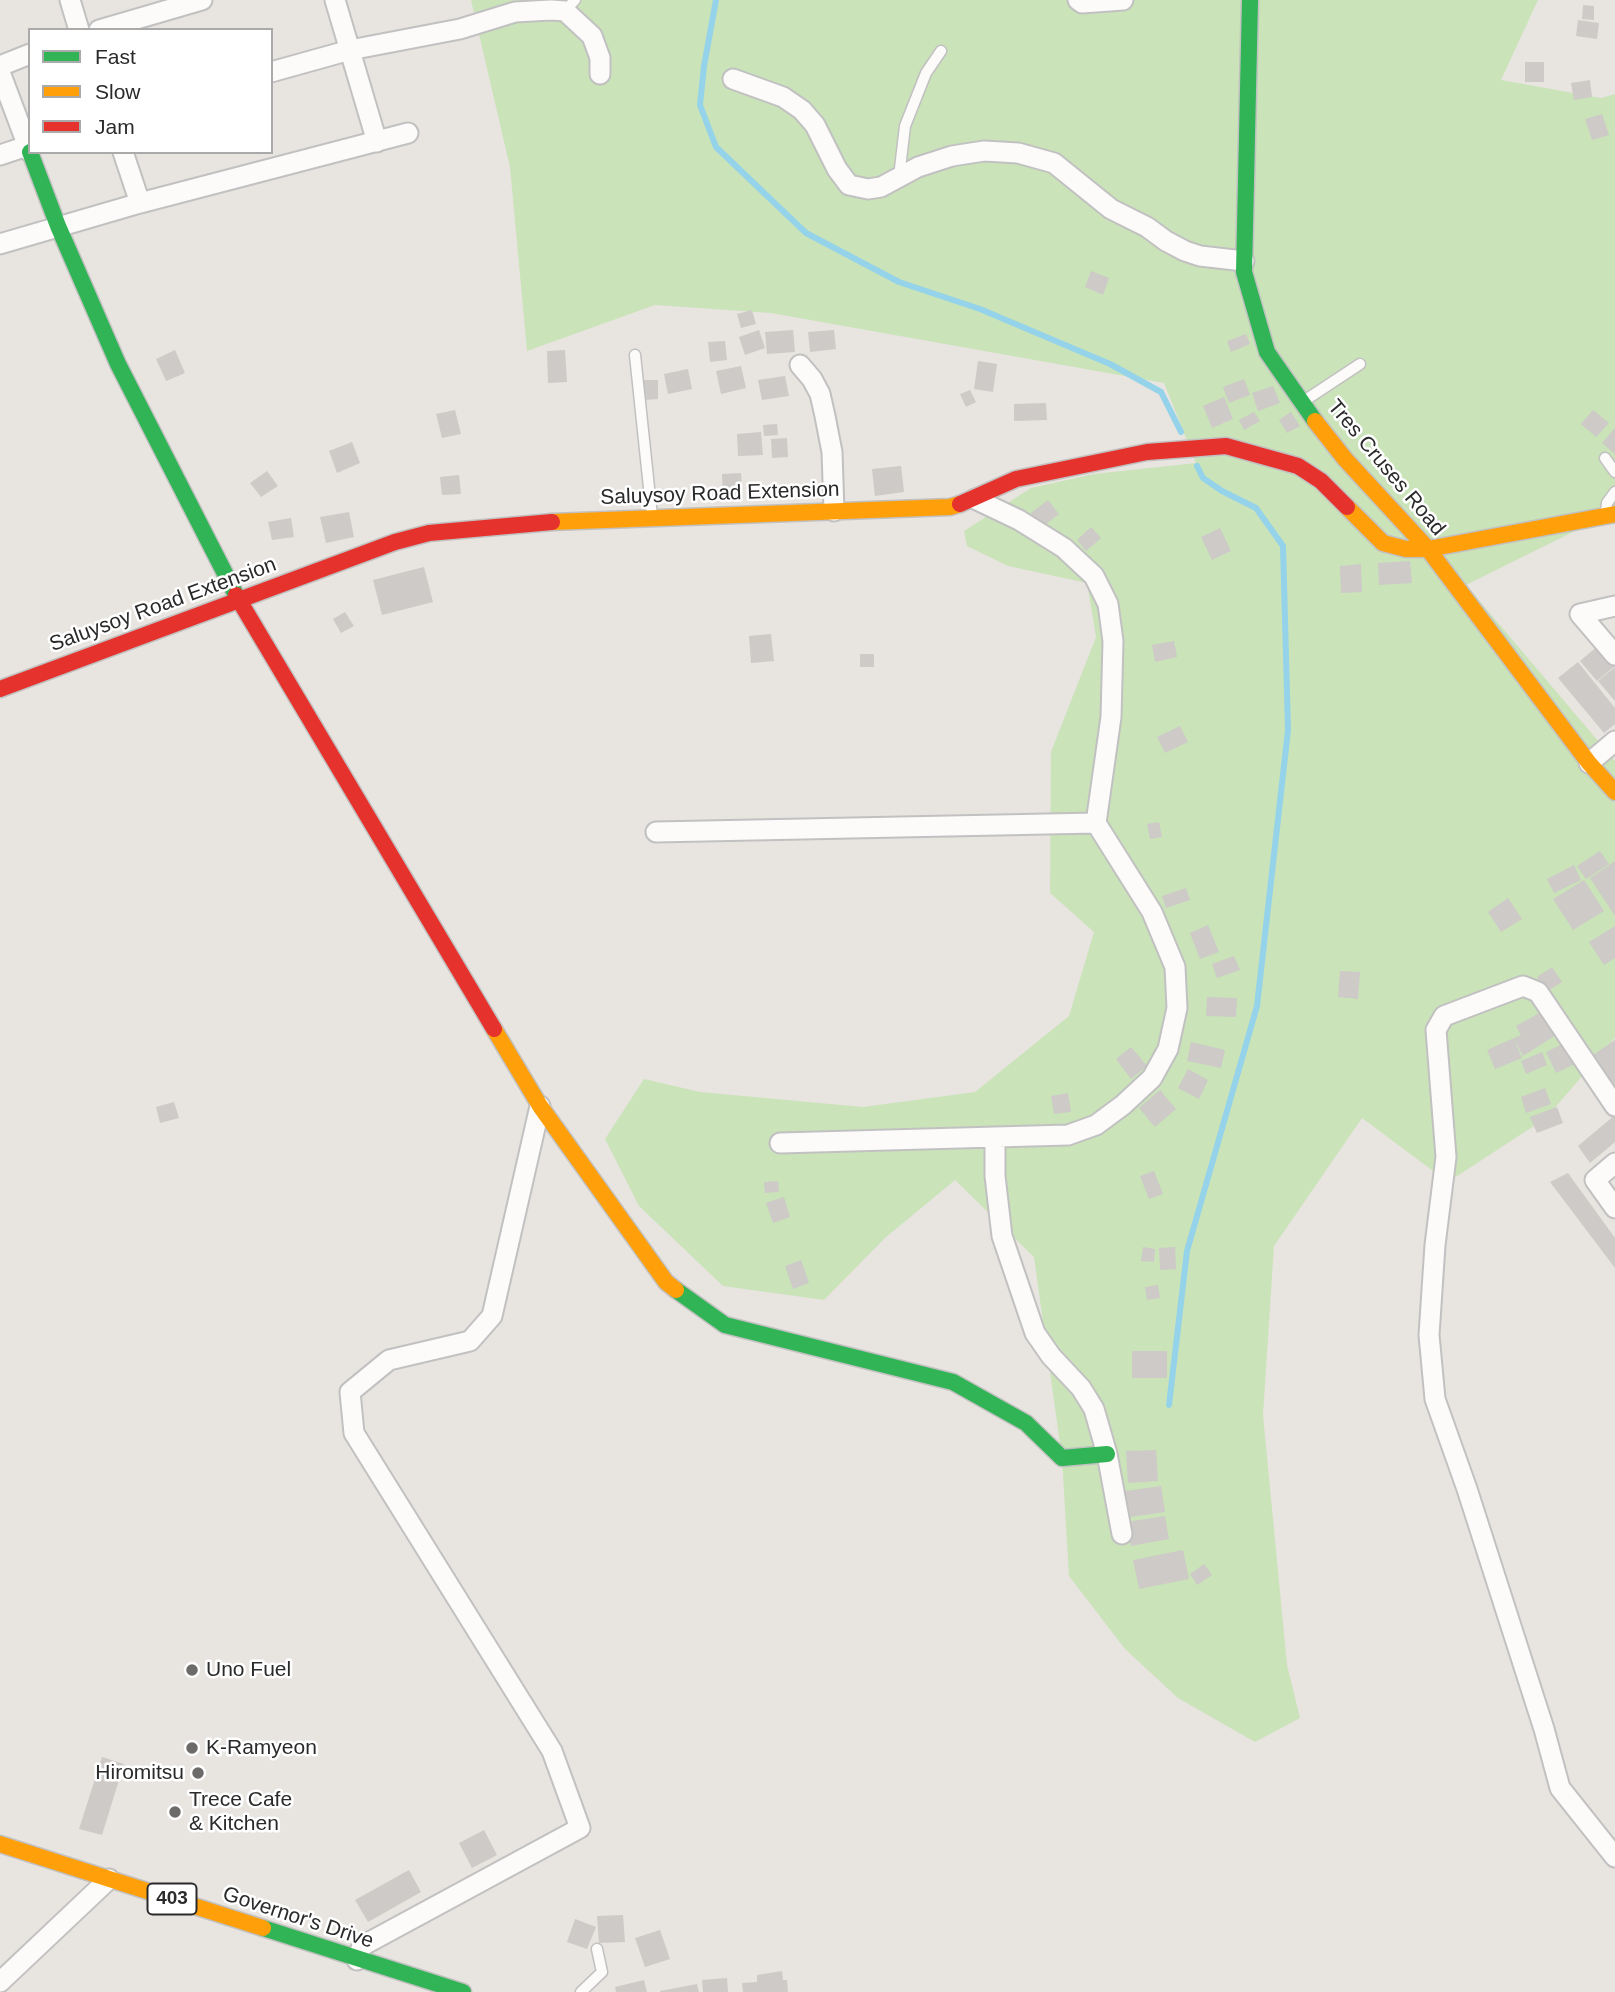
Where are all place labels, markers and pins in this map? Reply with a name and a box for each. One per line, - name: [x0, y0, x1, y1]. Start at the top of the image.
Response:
- place label: Uno Fuel: [206, 1657, 291, 1683]
- marker: Uno Fuel: [184, 1662, 200, 1678]
- place label: K-Ramyeon: [206, 1735, 317, 1761]
- marker: K-Ramyeon: [184, 1740, 200, 1756]
- place label: Hiromitsu: [95, 1760, 184, 1786]
- marker: Hiromitsu: [190, 1765, 206, 1781]
- place label: Trece Cafe & Kitchen: [189, 1787, 292, 1837]
- marker: Trece Cafe & Kitchen: [167, 1804, 183, 1820]

